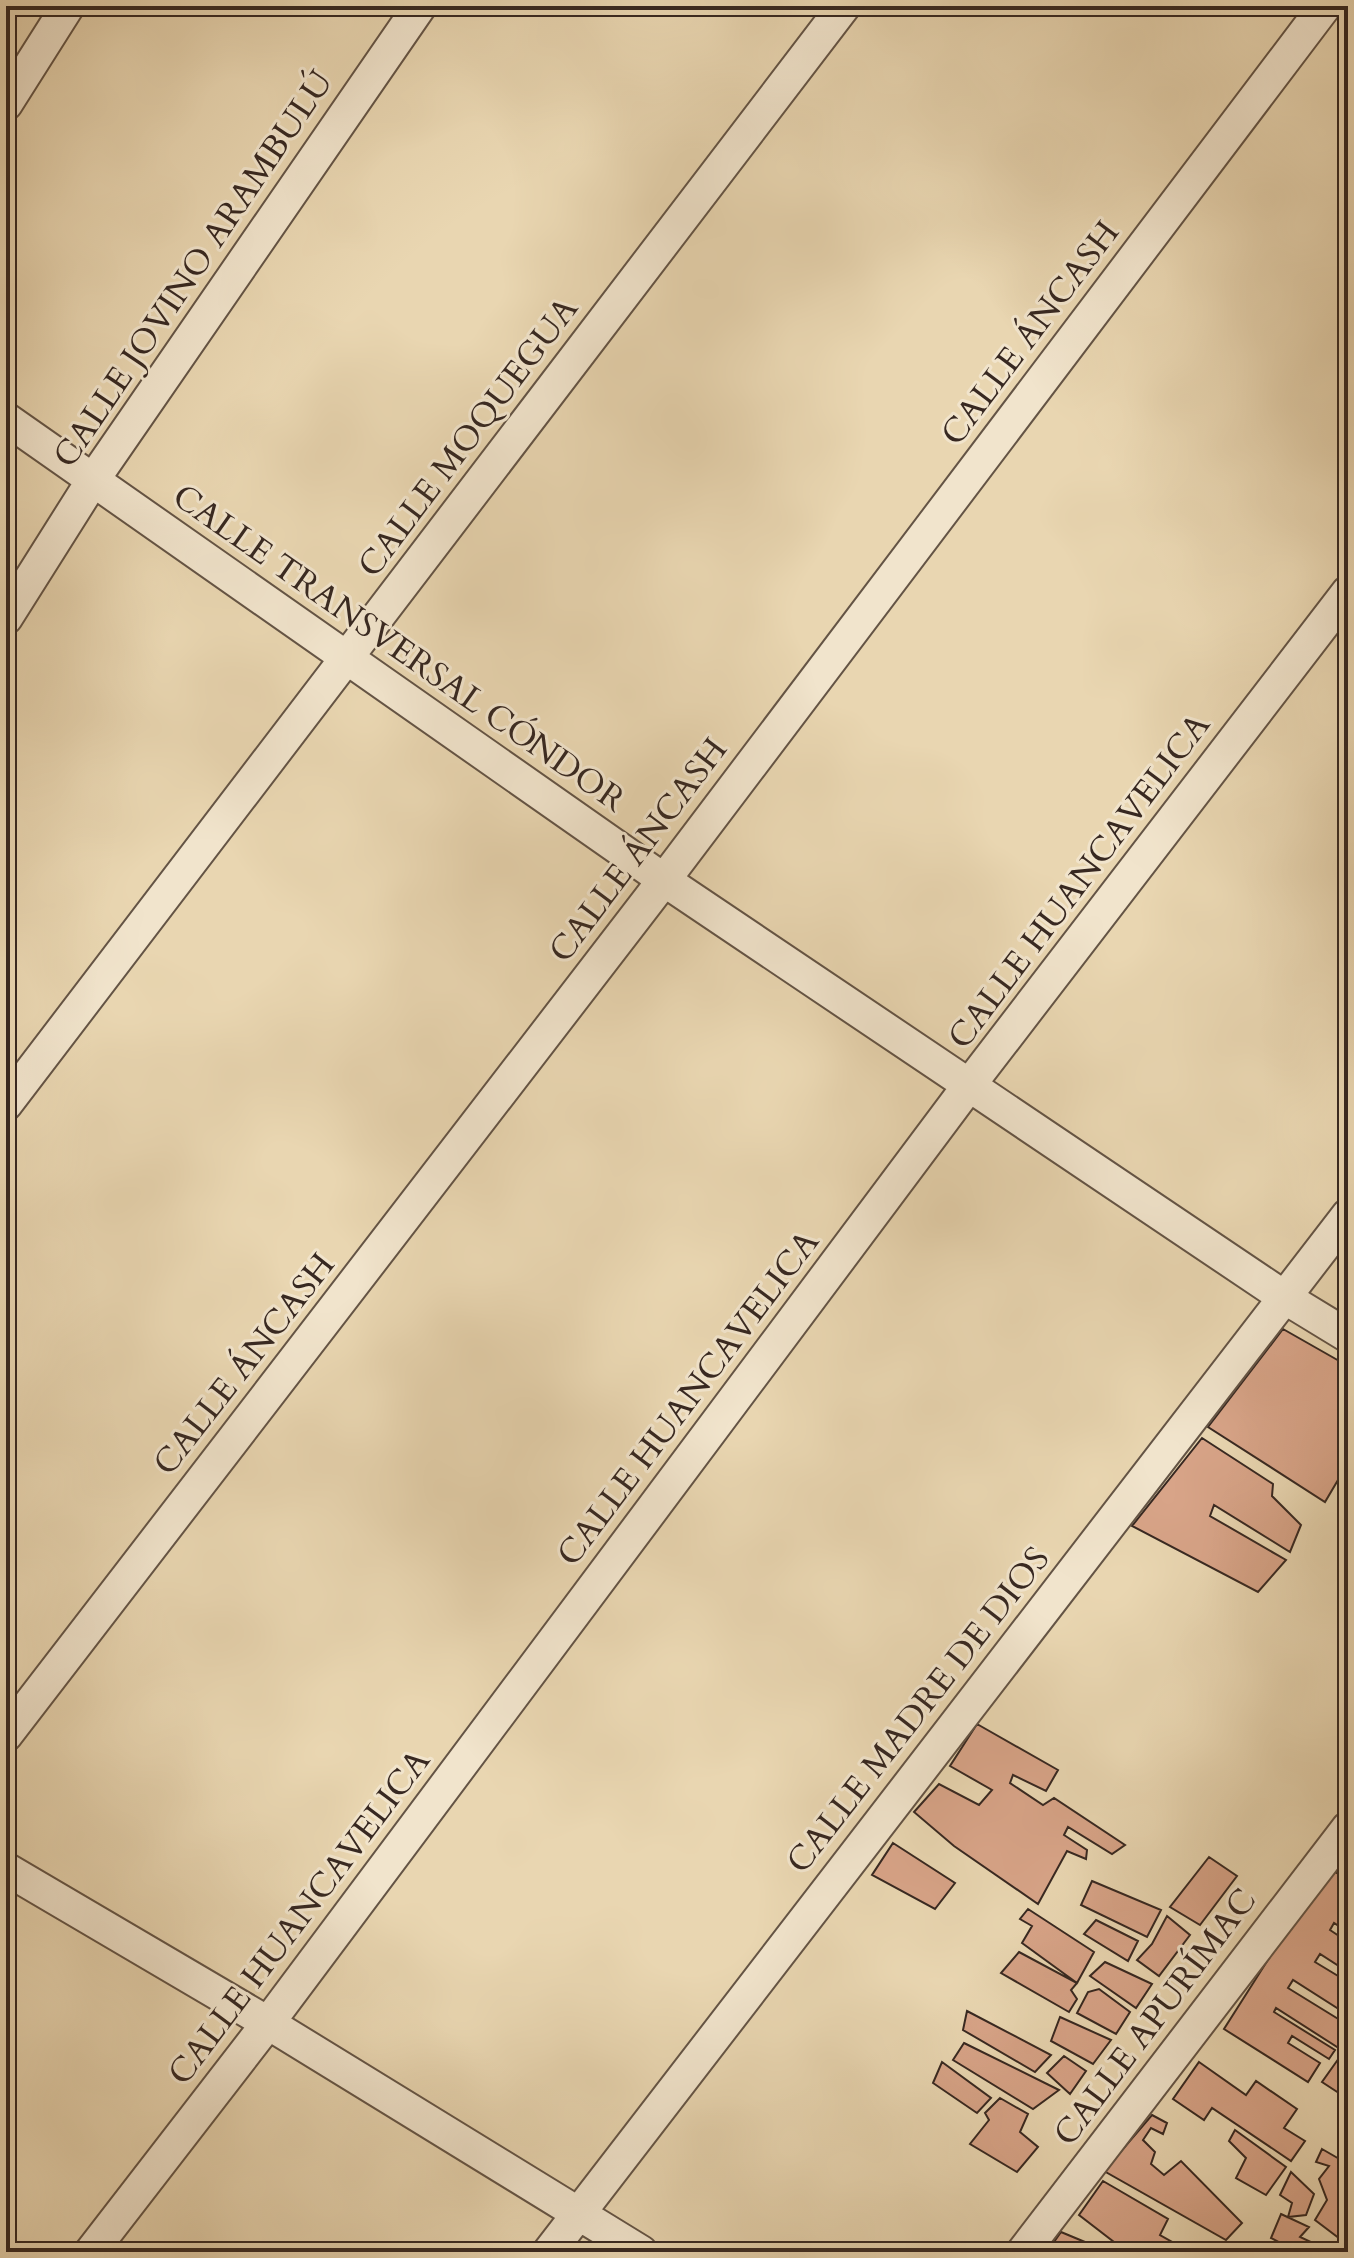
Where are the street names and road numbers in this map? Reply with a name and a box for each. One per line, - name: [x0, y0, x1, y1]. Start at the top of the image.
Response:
- street label: CALLE JOVINO ARAMBULÚ: [43, 61, 343, 477]
- street label: CALLE ÁNCASH: [930, 211, 1130, 455]
- street label: CALLE MOQUEGUA: [347, 287, 589, 587]
- street label: CALLE TRANSVERSAL CÓNDOR: [164, 473, 635, 823]
- street label: CALLE HUANCAVELICA: [937, 703, 1221, 1058]
- street label: CALLE ÁNCASH: [538, 728, 738, 972]
- street label: CALLE HUANCAVELICA: [546, 1220, 830, 1575]
- street label: CALLE ÁNCASH: [143, 1243, 345, 1485]
- street label: CALLE MADRE DE DIOS: [776, 1537, 1060, 1883]
- street label: CALLE HUANCAVELICA: [157, 1739, 441, 2094]
- street label: CALLE APURÍMAC: [1043, 1879, 1267, 2155]

